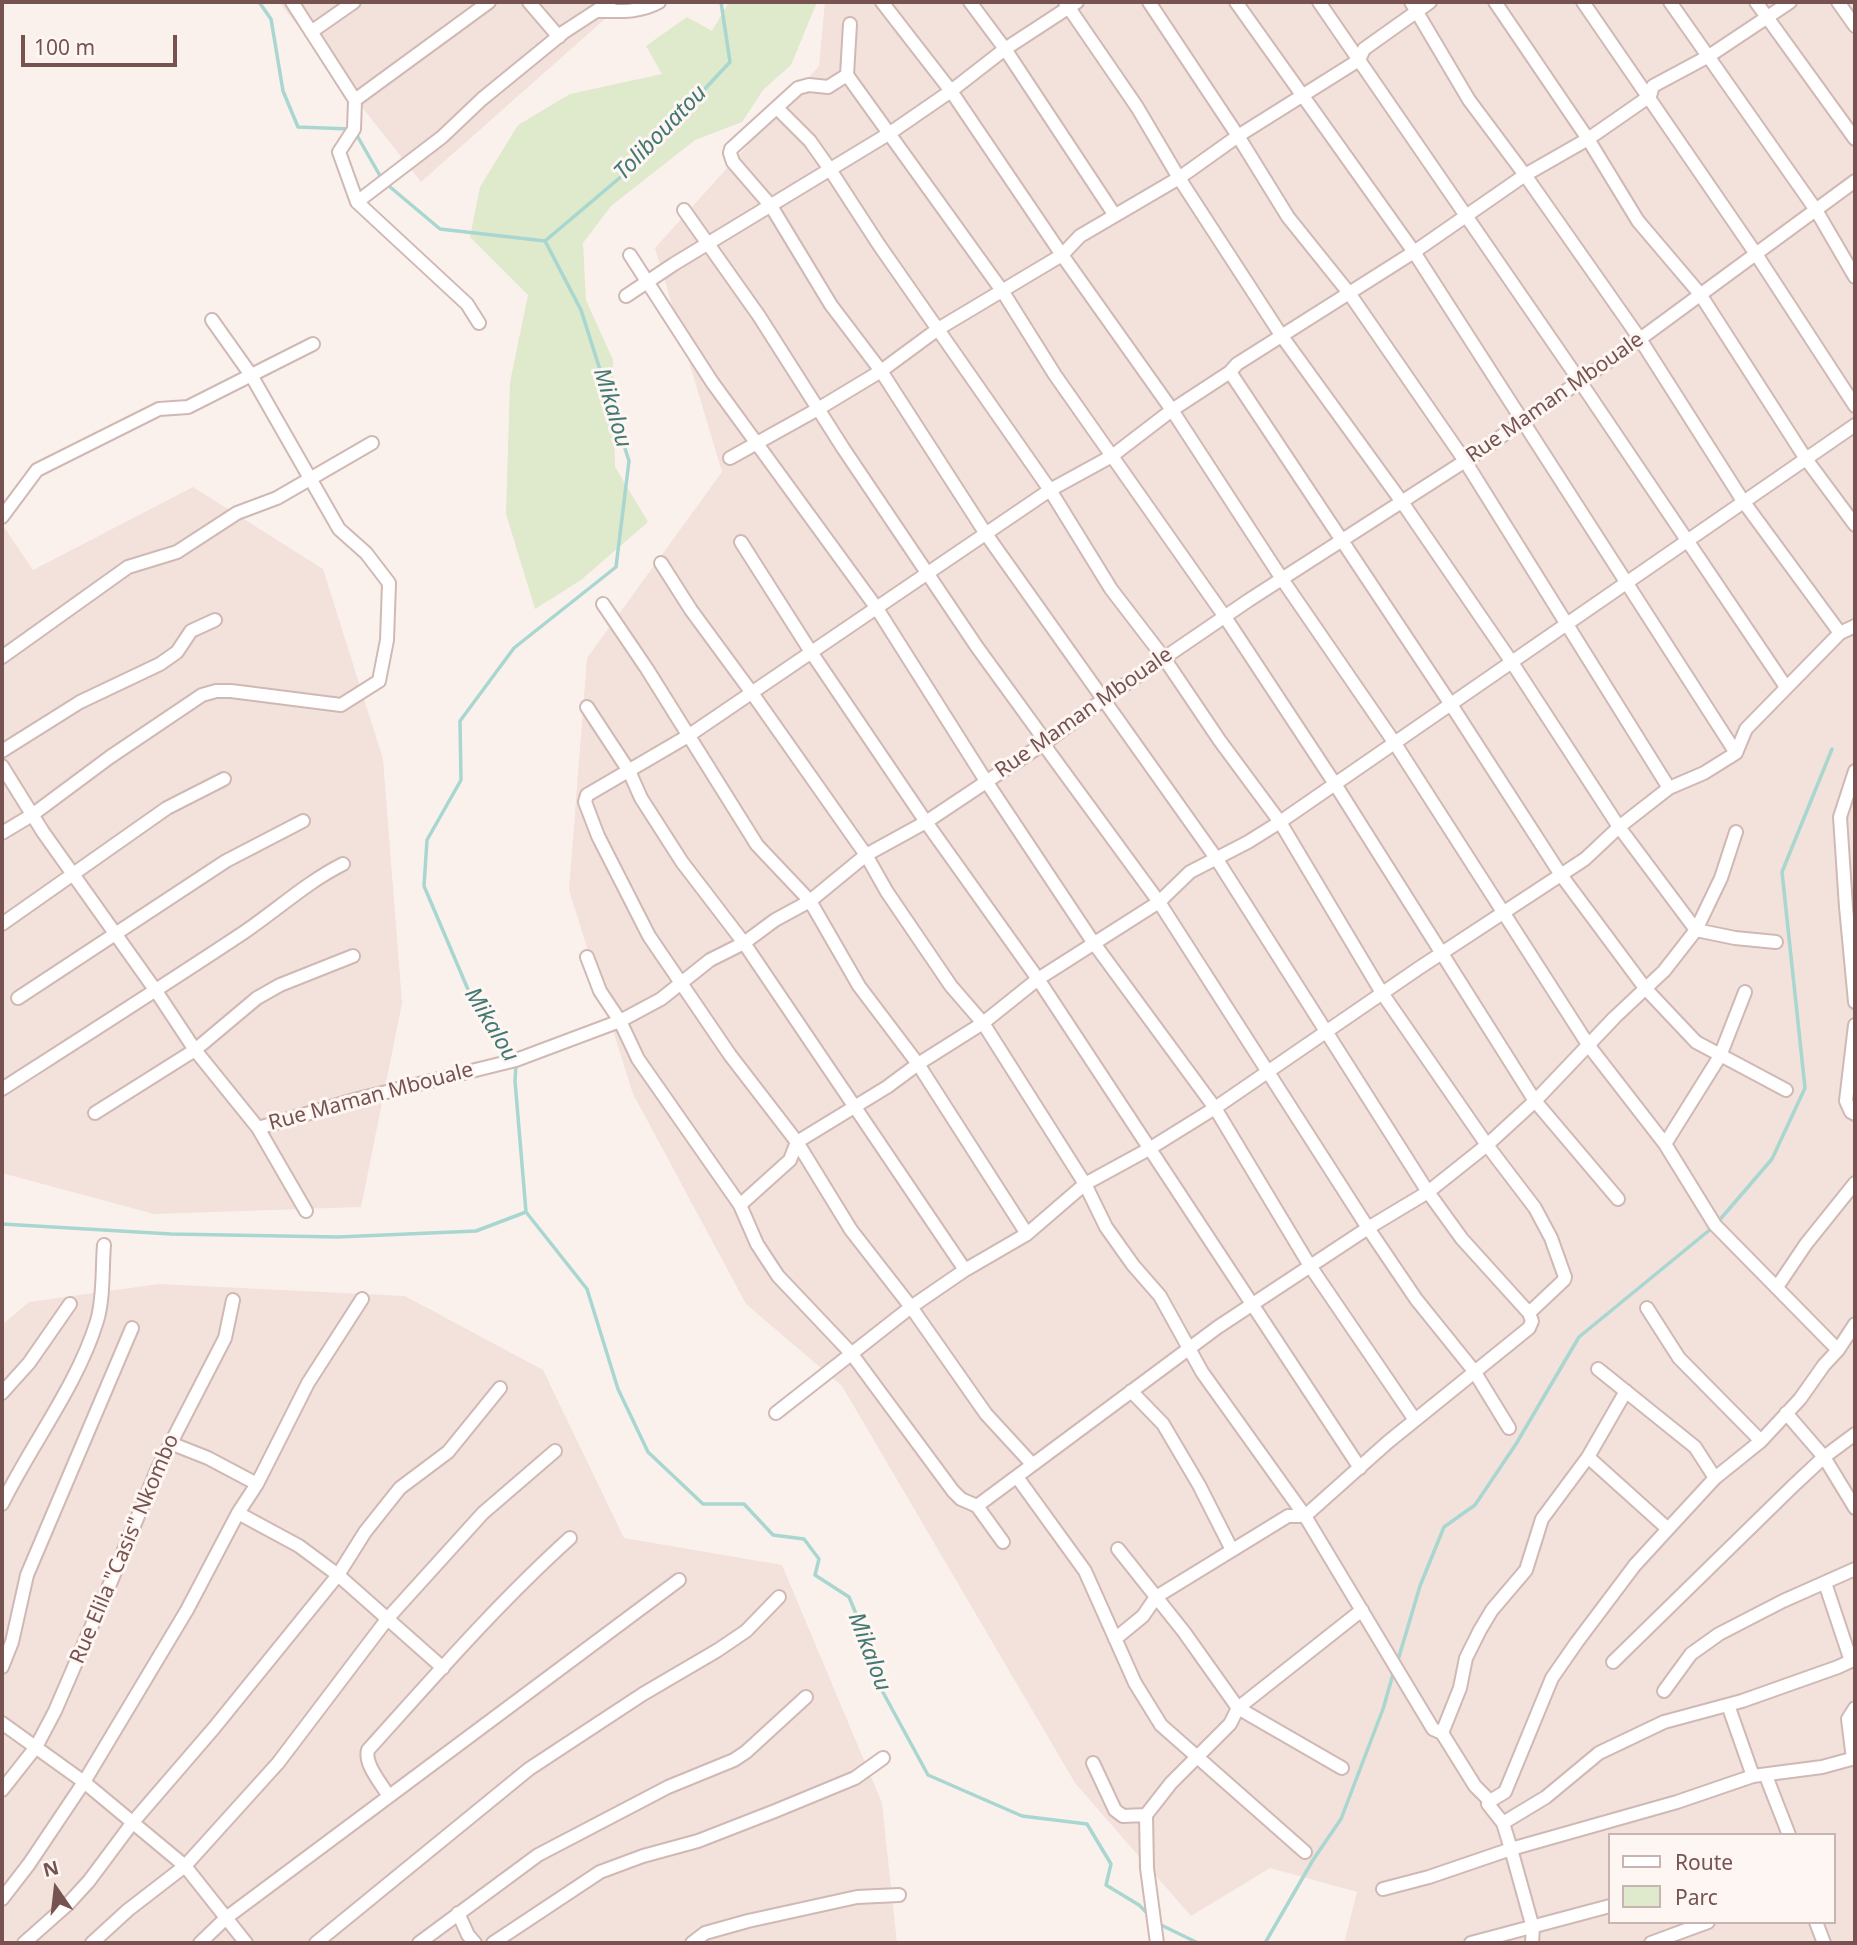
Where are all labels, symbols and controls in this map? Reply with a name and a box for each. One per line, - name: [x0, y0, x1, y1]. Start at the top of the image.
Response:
- scale bar: [24, 21, 180, 65]
- text: 100 m: [34, 33, 95, 61]
- water label: Tolibouatou: [609, 80, 713, 186]
- street label: Rue Maman Mbouale: [1461, 327, 1649, 469]
- water label: Mikalou: [587, 365, 637, 451]
- street label: Rue Maman Mbouale: [990, 642, 1178, 784]
- water label: Mikalou: [458, 983, 524, 1067]
- street label: Rue Maman Mbouale: [266, 1058, 476, 1136]
- street label: Rue Elila "Casis" Nkombo: [65, 1430, 185, 1668]
- water label: Mikalou: [841, 1609, 897, 1695]
- legend: [1608, 1833, 1836, 1924]
- text: Route: [1675, 1848, 1733, 1876]
- north arrow: [21, 1854, 91, 1924]
- text: N: [40, 1854, 62, 1883]
- text: Parc: [1675, 1883, 1718, 1911]

